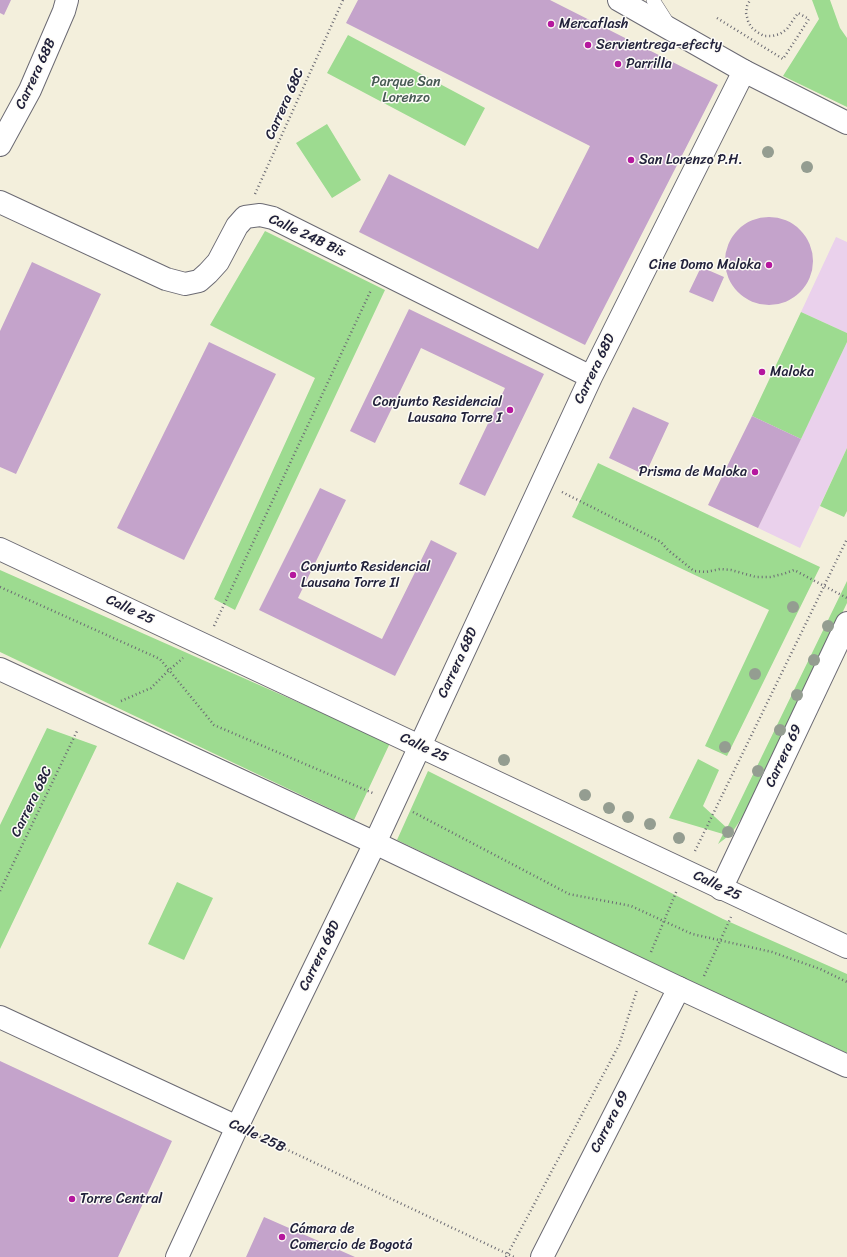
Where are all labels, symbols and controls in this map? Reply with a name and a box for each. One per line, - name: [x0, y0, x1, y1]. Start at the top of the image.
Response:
- place label: Mercaflash: [559, 16, 628, 32]
- marker: Mercaflash: [546, 19, 556, 29]
- street label: Carrera 68B: [12, 36, 60, 112]
- place label: Servientrega-efecty: [596, 37, 722, 53]
- marker: Servientrega-efecty: [583, 40, 593, 50]
- place label: Parrilla: [626, 56, 672, 72]
- marker: Parrilla: [613, 59, 623, 69]
- street label: Carrera 68C: [262, 66, 308, 142]
- park label: Parque San Lorenzo: [371, 74, 441, 106]
- place label: San Lorenzo P.H.: [639, 152, 743, 168]
- marker: San Lorenzo P.H.: [626, 155, 636, 165]
- street label: Calle 24B Bis: [266, 211, 348, 261]
- place label: Cine Domo Maloka: [649, 257, 761, 273]
- marker: Cine Domo Maloka: [764, 260, 774, 270]
- street label: Carrera 68D: [571, 331, 619, 407]
- place label: Maloka: [770, 364, 814, 380]
- marker: Maloka: [757, 367, 767, 377]
- place label: Conjunto Residencial Lausana Torre I: [373, 394, 502, 426]
- marker: Conjunto Residencial Lausana Torre I: [505, 405, 515, 415]
- place label: Prisma de Maloka: [639, 464, 747, 480]
- marker: Prisma de Maloka: [750, 467, 760, 477]
- place label: Conjunto Residencial Lausana Torre II: [301, 559, 430, 592]
- marker: Conjunto Residencial Lausana Torre II: [288, 570, 298, 580]
- street label: Calle 25: [103, 592, 157, 628]
- street label: Carrera 68D: [434, 625, 482, 701]
- street label: Carrera 69: [762, 722, 806, 790]
- street label: Calle 25: [397, 730, 451, 766]
- street label: Carrera 68C: [8, 764, 56, 840]
- street label: Calle 25: [690, 867, 744, 905]
- street label: Carrera 68D: [296, 918, 344, 994]
- street label: Carrera 69: [587, 1088, 633, 1156]
- street label: Calle 25B: [226, 1116, 288, 1156]
- place label: Torre Central: [80, 1191, 162, 1207]
- marker: Torre Central: [67, 1194, 77, 1204]
- place label: Cámara de Comercio de Bogotá: [290, 1221, 413, 1254]
- marker: Cámara de Comercio de Bogotá: [277, 1232, 287, 1242]

